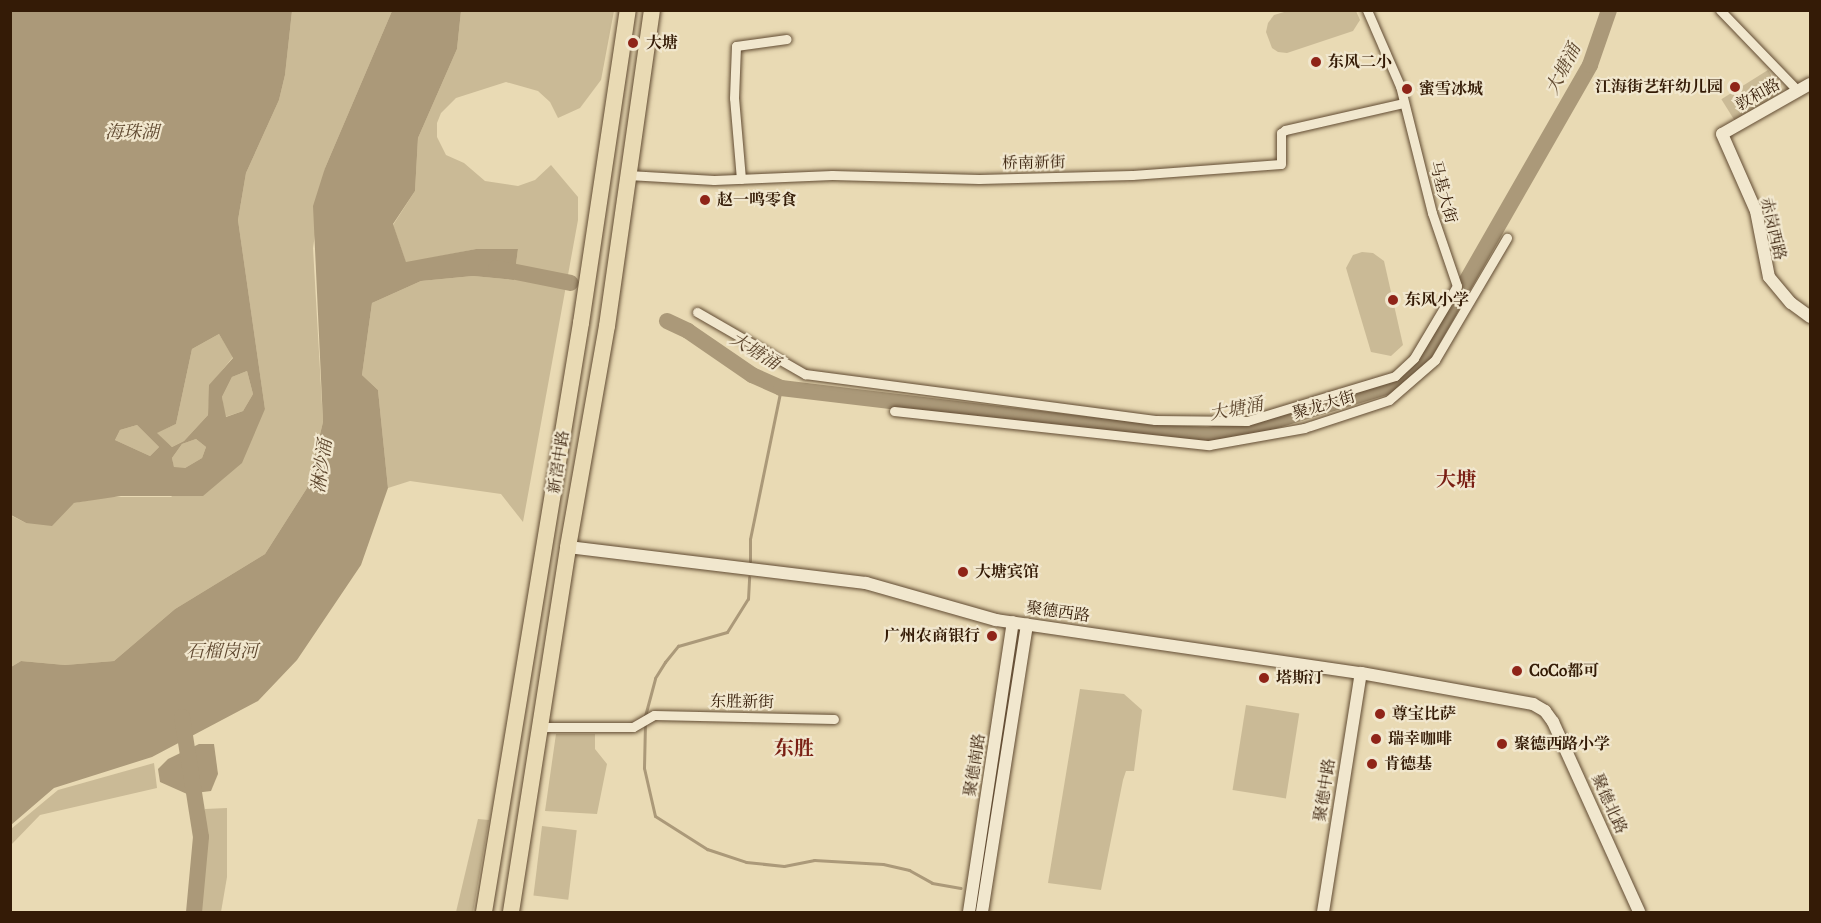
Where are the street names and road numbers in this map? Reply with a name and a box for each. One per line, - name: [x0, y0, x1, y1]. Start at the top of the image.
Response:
- street label: 敦和路: [1732, 75, 1784, 115]
- street label: 桥南新街: [1002, 153, 1066, 173]
- street label: 马基大街: [1425, 159, 1461, 225]
- street label: 赤岗西路: [1756, 196, 1790, 262]
- street label: 聚龙大街: [1291, 387, 1357, 423]
- street label: 新滘中路: [545, 429, 573, 495]
- street label: 聚德西路: [1025, 598, 1091, 626]
- street label: 东胜新街: [710, 692, 774, 712]
- street label: 聚德南路: [961, 732, 989, 798]
- street label: 聚德中路: [1311, 757, 1339, 823]
- street label: 聚德北路: [1587, 771, 1631, 837]

